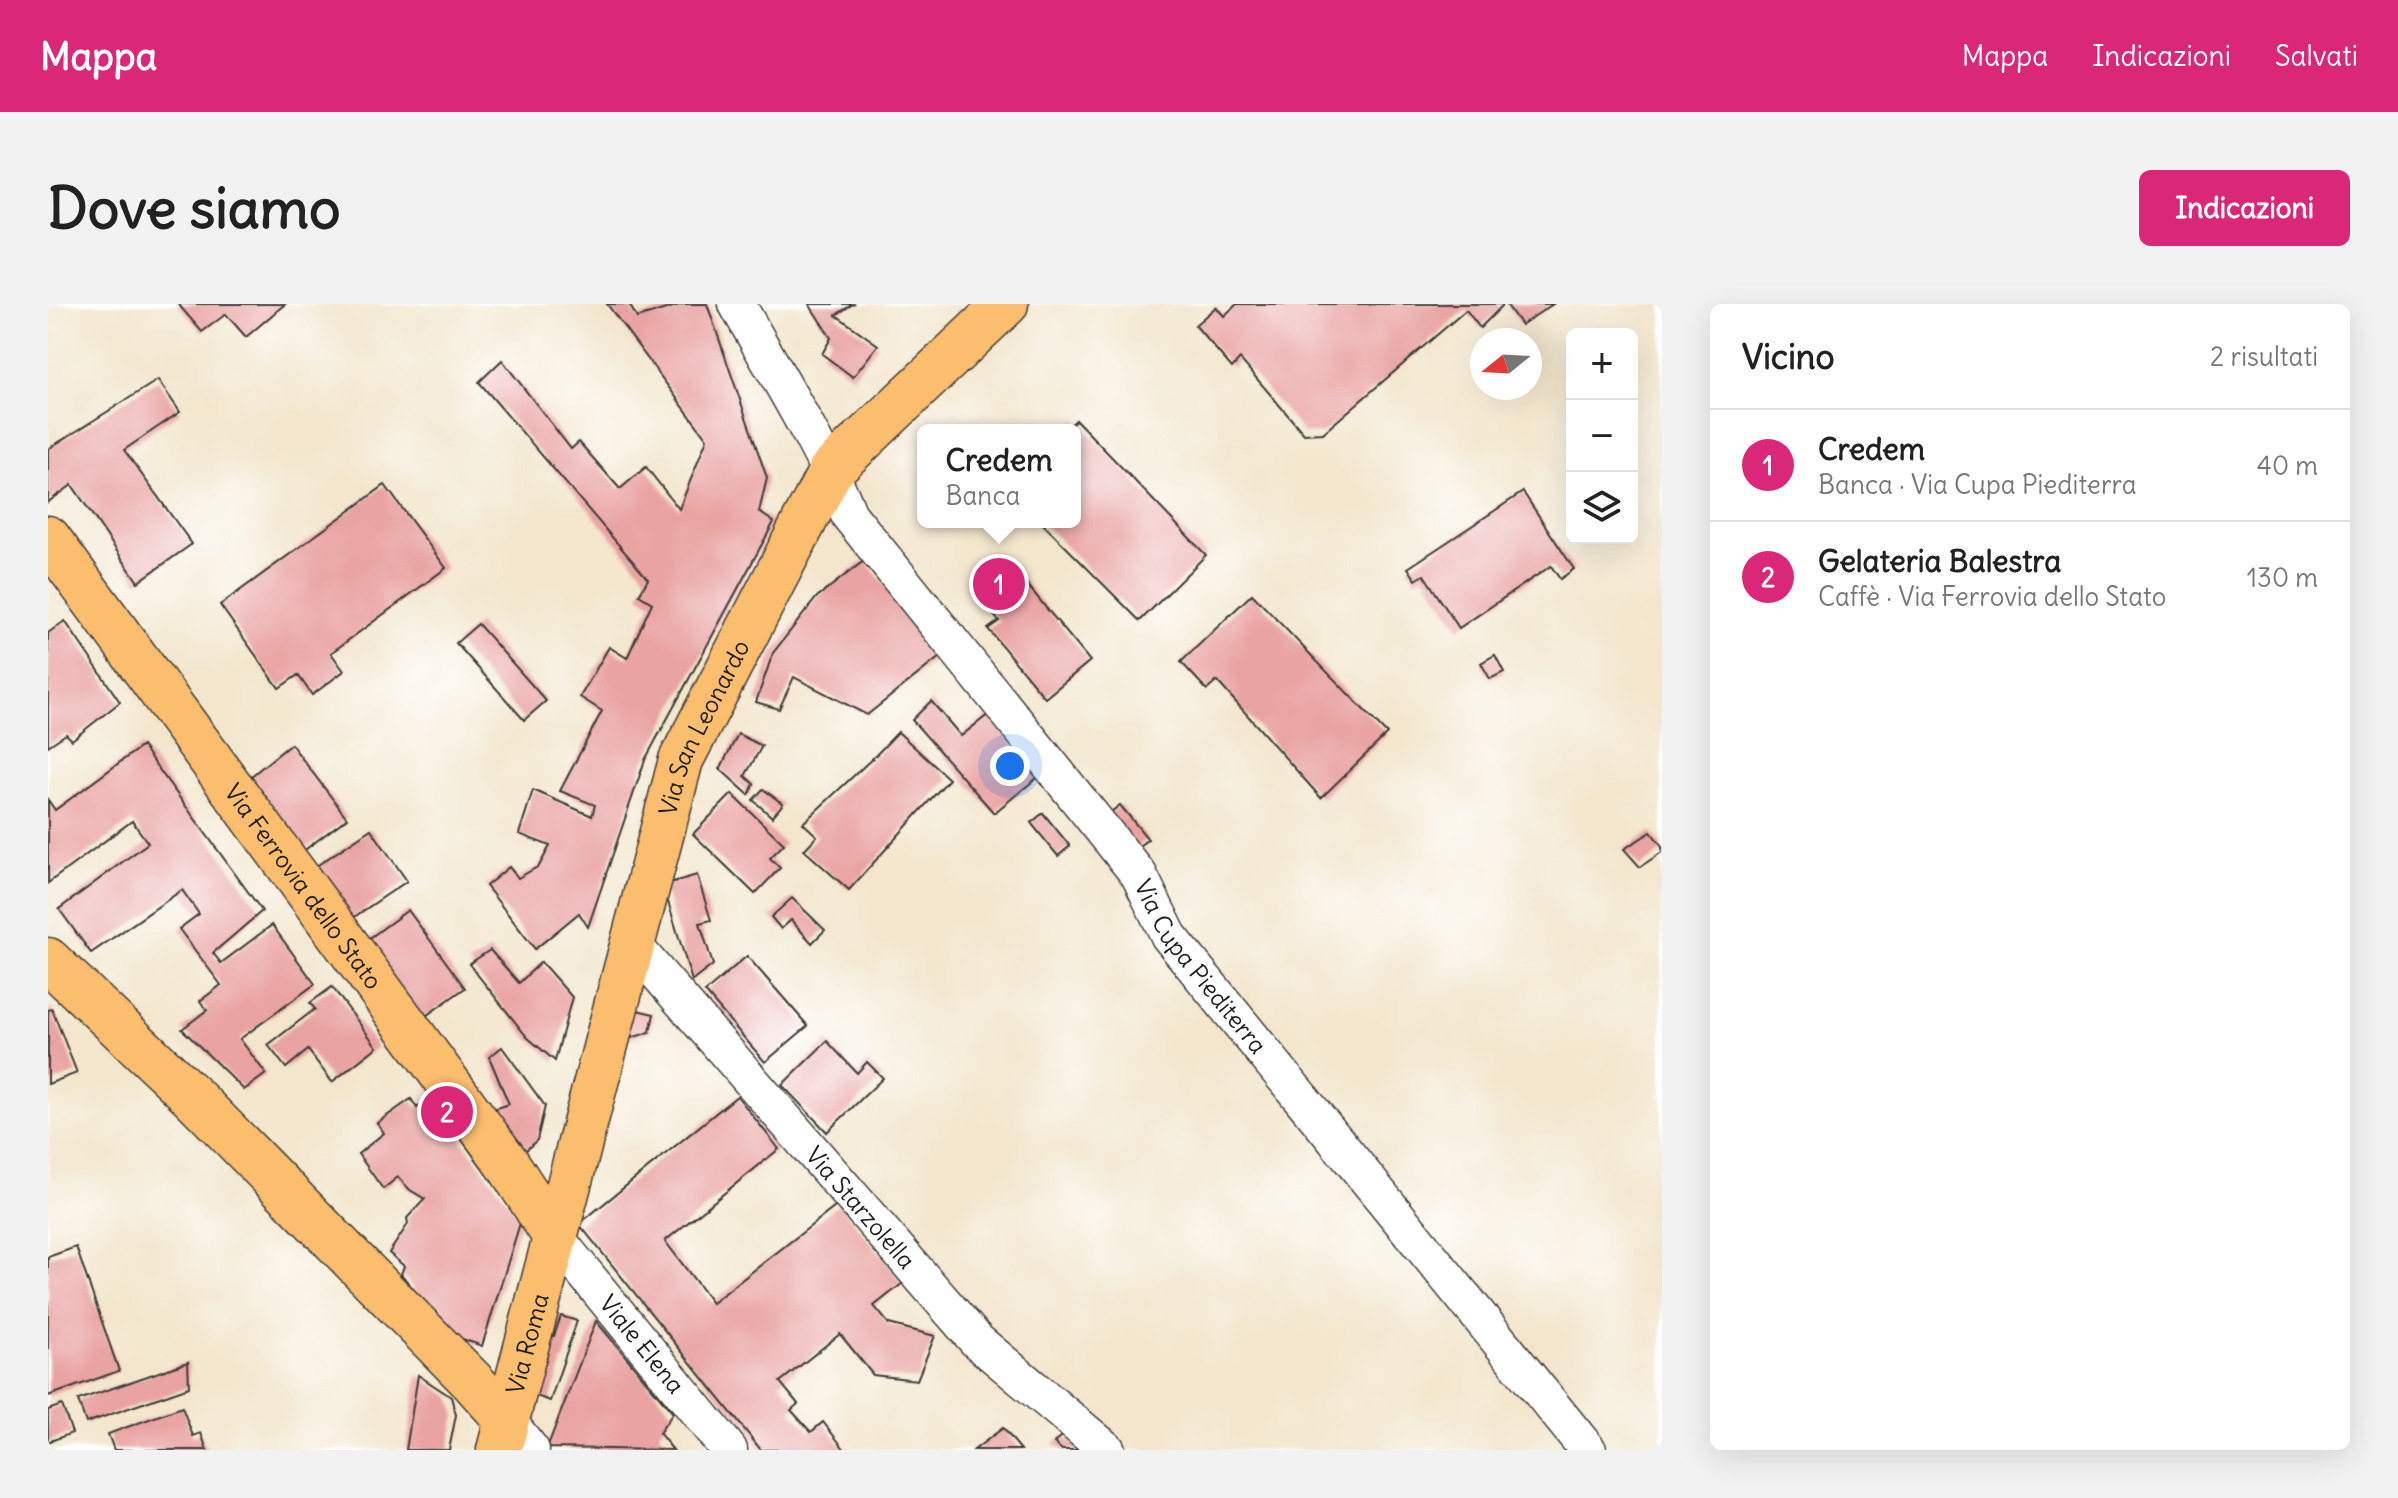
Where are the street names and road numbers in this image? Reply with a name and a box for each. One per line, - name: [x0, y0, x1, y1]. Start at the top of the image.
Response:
- street label: Via San Leonardo: [652, 635, 756, 819]
- street label: Via Ferrovia dello Stato: [218, 778, 389, 995]
- street label: Via Cupa Piediterra: [1128, 874, 1273, 1059]
- street label: Via Starzolella: [800, 1140, 922, 1274]
- street label: Viale Elena: [593, 1289, 691, 1399]
- street label: Via Roma: [499, 1290, 555, 1397]

